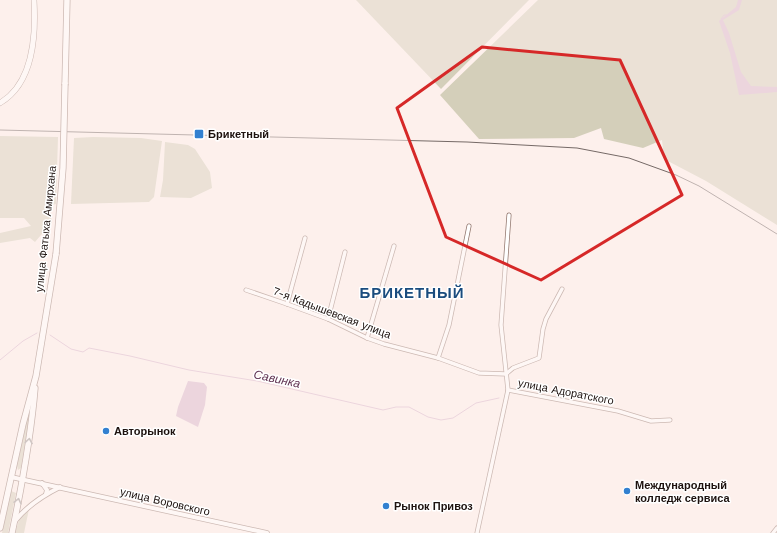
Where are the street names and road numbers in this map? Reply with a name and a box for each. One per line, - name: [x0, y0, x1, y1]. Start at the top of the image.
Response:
- street label: улица Фатыха Амирхана: [33, 164, 59, 293]
- street label: 7-я Кадышевская улица: [271, 285, 394, 342]
- street label: улица Адоратского: [517, 376, 615, 408]
- street label: улица Воровского: [119, 485, 211, 519]

